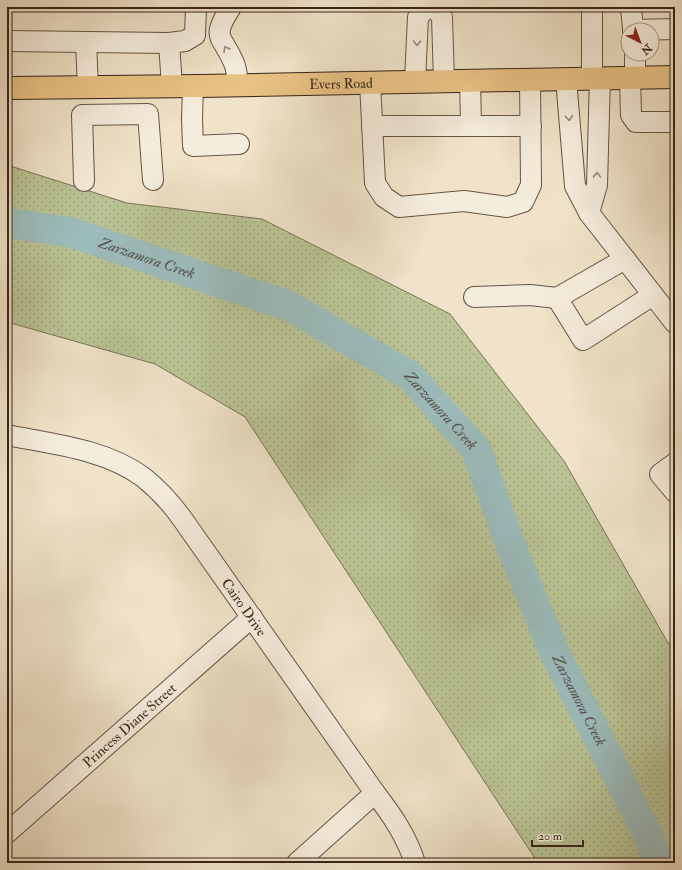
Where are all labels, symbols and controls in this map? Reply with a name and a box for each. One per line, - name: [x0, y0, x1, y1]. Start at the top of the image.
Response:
- north arrow: [620, 22, 660, 62]
- one-way arrow: [413, 40, 421, 46]
- text: N: [637, 40, 655, 58]
- one-way arrow: [223, 46, 230, 53]
- street label: Evers Road: [309, 74, 373, 92]
- one-way arrow: [565, 115, 574, 121]
- one-way arrow: [593, 172, 601, 178]
- water label: Zarzamora Creek: [96, 233, 198, 283]
- water label: Zarzamora Creek: [400, 366, 482, 454]
- street label: Cairo Drive: [218, 575, 271, 639]
- water label: Zarzamora Creek: [547, 650, 610, 749]
- street label: Princess Diane Street: [79, 679, 180, 771]
- scale bar: [532, 822, 583, 848]
- text: 20 m: [538, 829, 563, 844]

